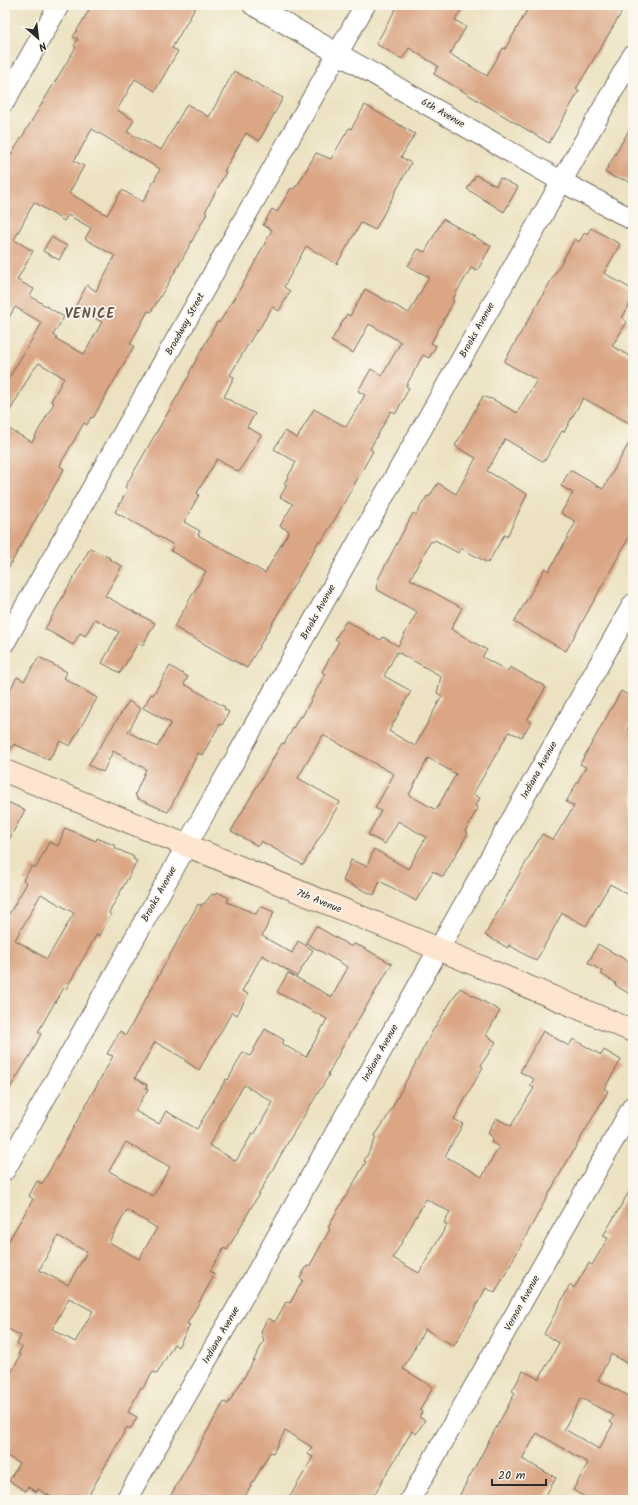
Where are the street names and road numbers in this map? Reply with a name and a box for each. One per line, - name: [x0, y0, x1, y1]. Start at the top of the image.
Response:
- street label: 6th Avenue: [418, 94, 468, 132]
- street label: Broadway Street: [161, 290, 209, 358]
- street label: Brooks Avenue: [455, 299, 499, 361]
- street label: Brooks Avenue: [296, 581, 340, 643]
- street label: Indiana Avenue: [516, 738, 562, 802]
- street label: Brooks Avenue: [137, 863, 181, 925]
- street label: 7th Avenue: [294, 885, 344, 917]
- street label: Indiana Avenue: [357, 1021, 403, 1085]
- street label: Vernon Avenue: [500, 1272, 544, 1334]
- street label: Indiana Avenue: [198, 1303, 244, 1367]

